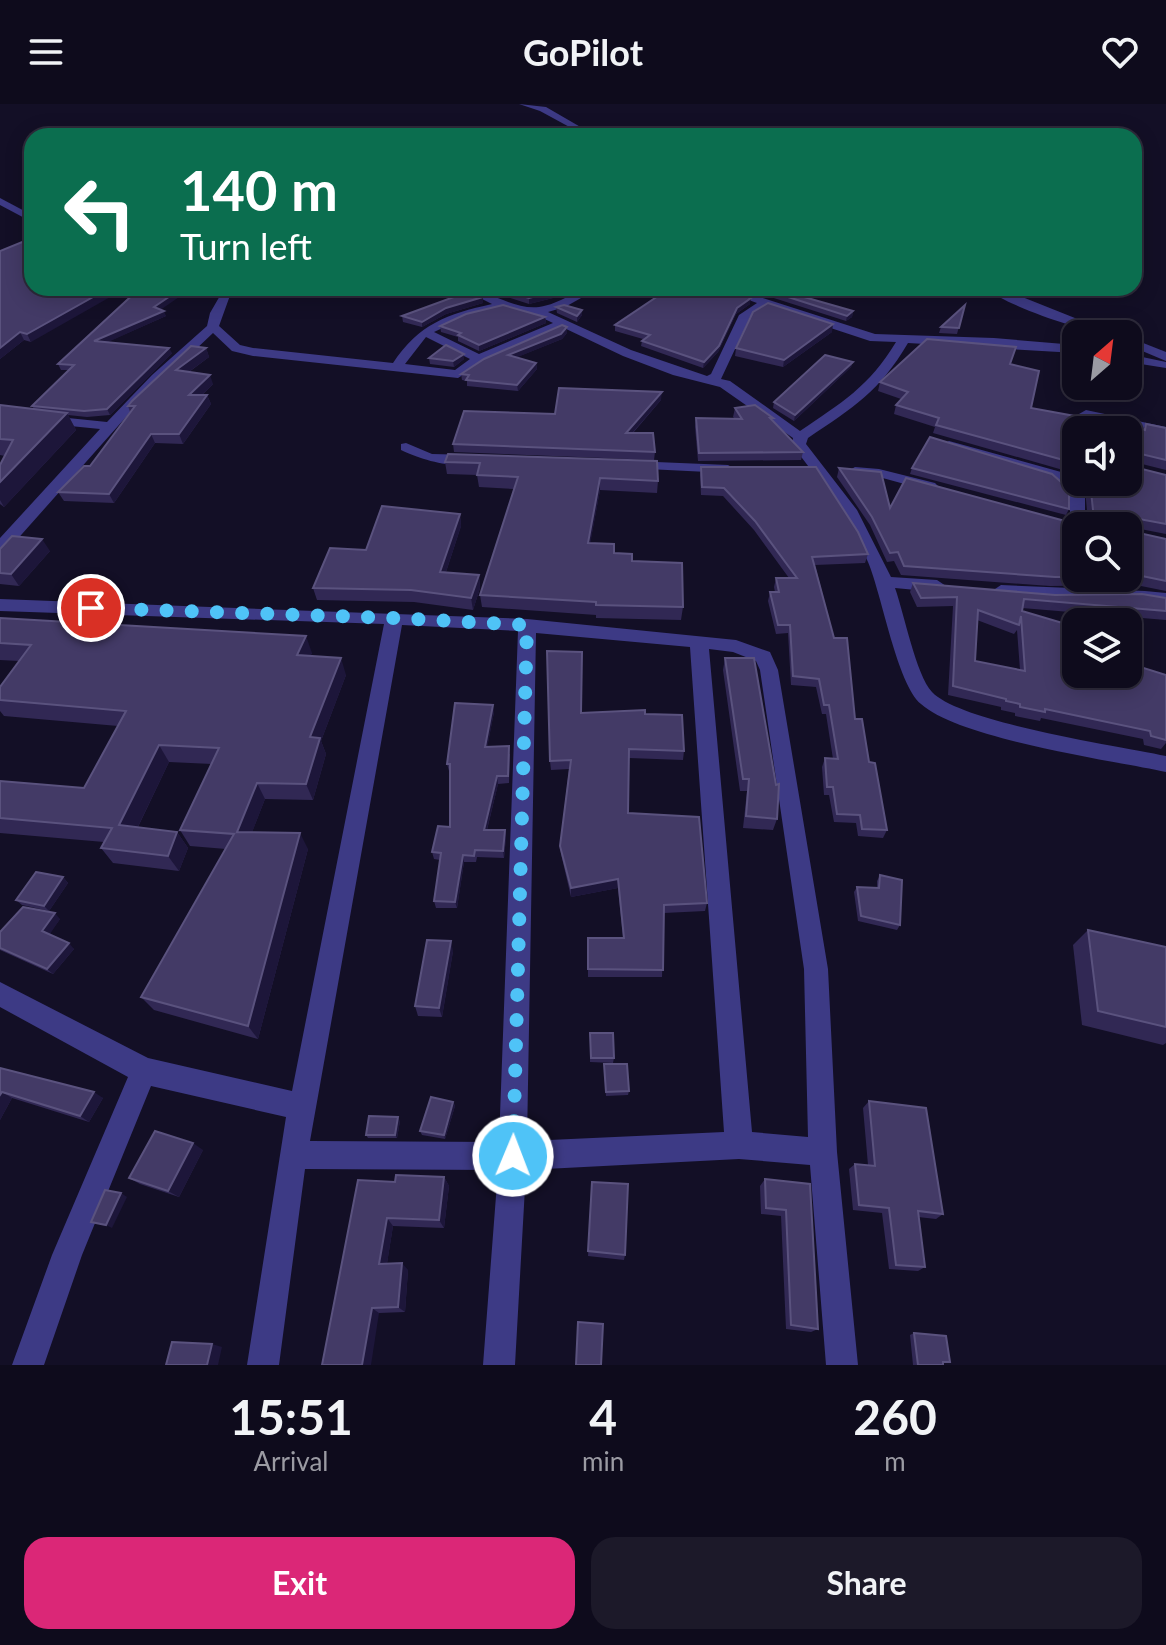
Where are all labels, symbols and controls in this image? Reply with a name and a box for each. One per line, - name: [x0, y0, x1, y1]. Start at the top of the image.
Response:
- icon: menu: [24, 30, 68, 74]
- text: GoPilot: [523, 30, 643, 74]
- icon: heart: [1098, 30, 1142, 74]
- text: 140 m: [180, 156, 338, 223]
- icon: left: [48, 160, 152, 264]
- text: Turn left: [180, 224, 312, 268]
- north arrow: [1062, 320, 1142, 400]
- map controls: [1062, 320, 1142, 688]
- button: sound: [1062, 416, 1142, 496]
- button: search: [1062, 512, 1142, 592]
- pin: [57, 574, 125, 642]
- icon: arrive: [69, 586, 113, 630]
- button: layers: [1062, 608, 1142, 688]
- position arrow: [471, 1114, 555, 1198]
- text: 15:51: [229, 1388, 353, 1445]
- text: 4: [589, 1388, 617, 1445]
- text: 260: [853, 1388, 937, 1445]
- text: Arrival: [254, 1445, 328, 1477]
- text: min: [582, 1445, 624, 1477]
- text: m: [884, 1445, 906, 1477]
- button: Exit: [24, 1537, 575, 1629]
- button: Share: [591, 1537, 1142, 1629]

